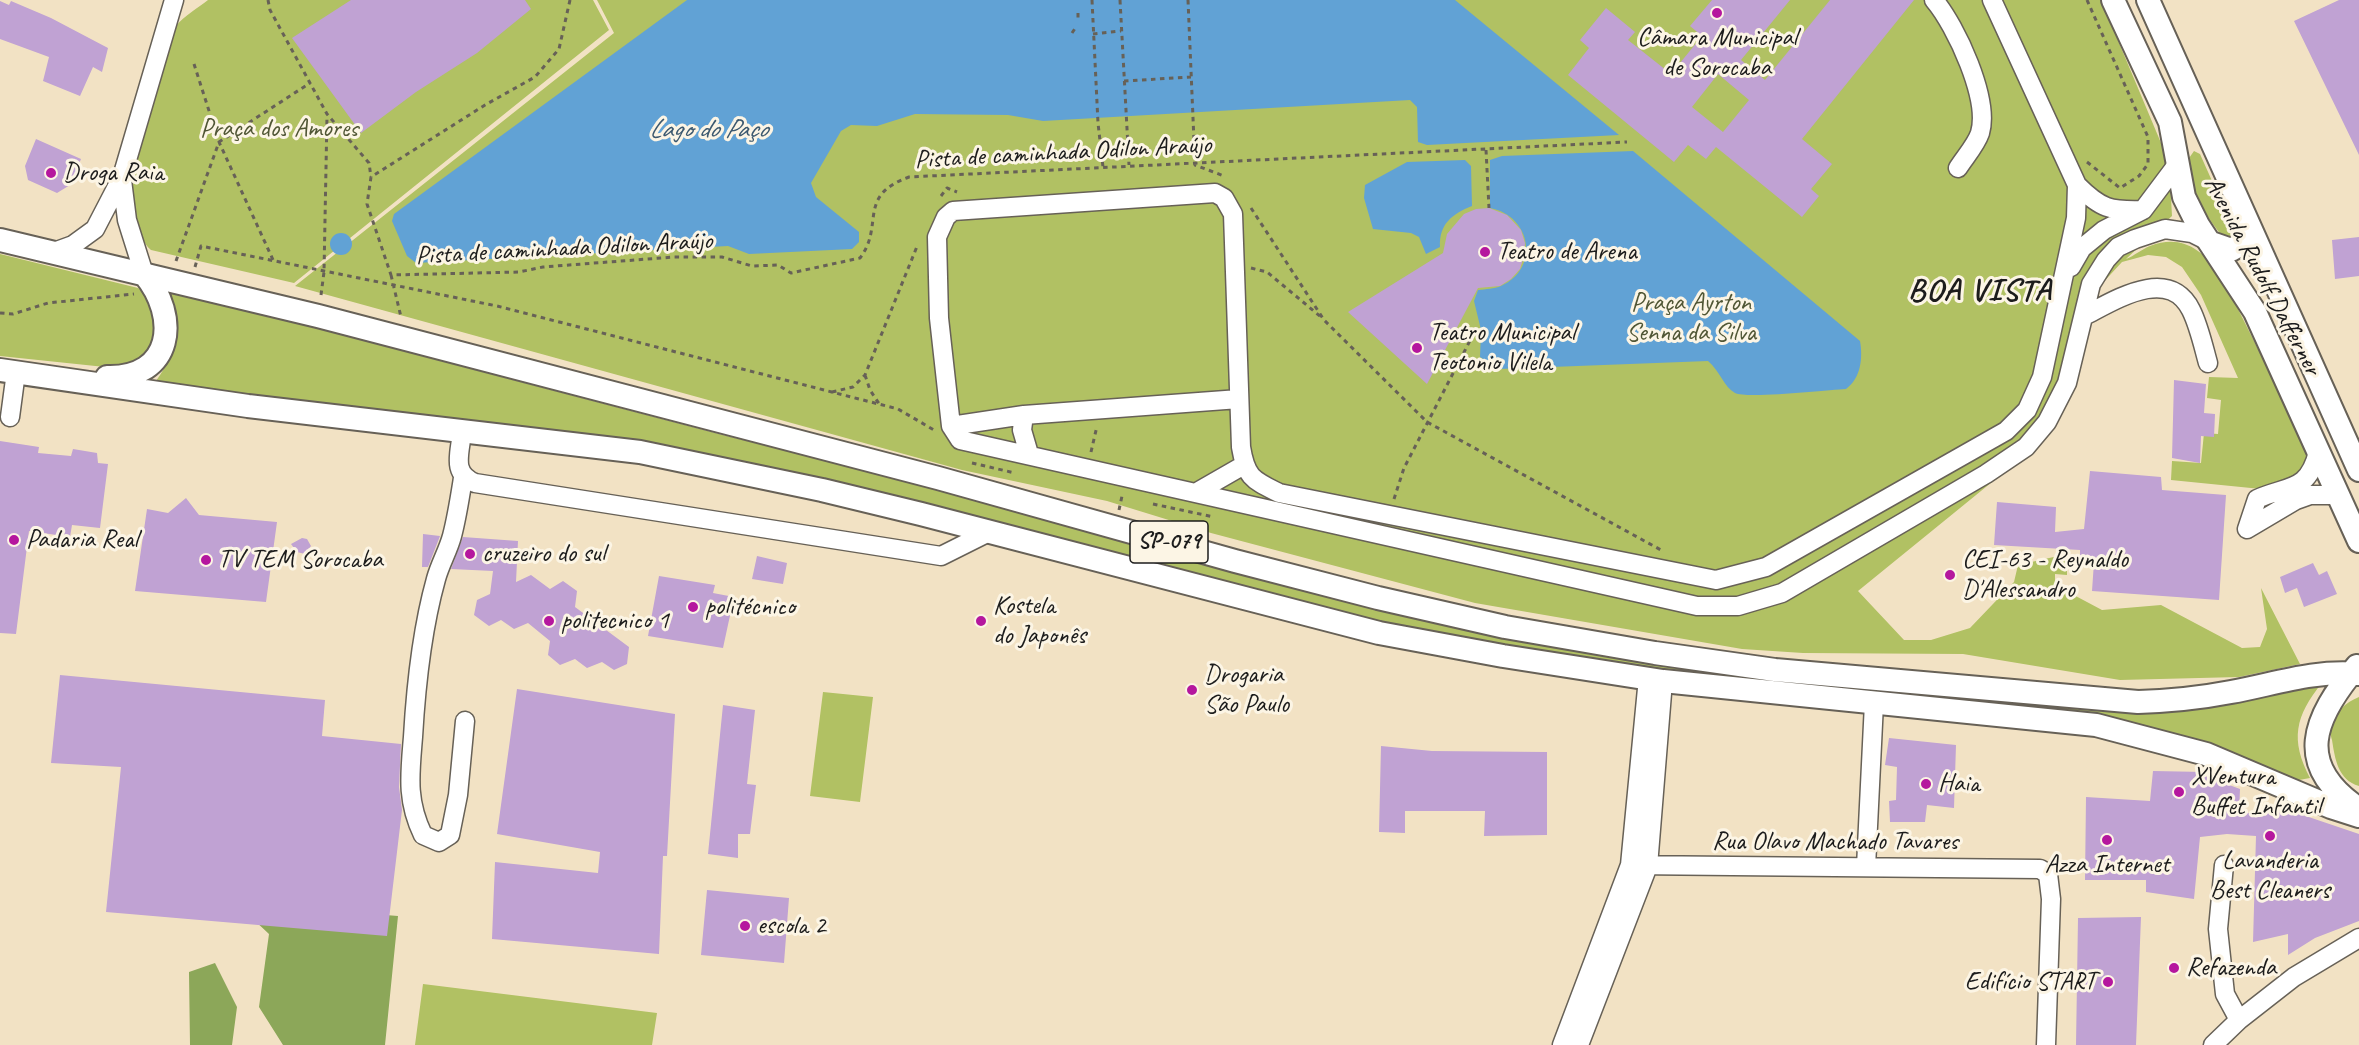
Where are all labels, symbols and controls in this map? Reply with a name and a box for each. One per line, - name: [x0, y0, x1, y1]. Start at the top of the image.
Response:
- marker: Câmara Municipal de Sorocaba: [1710, 6, 1724, 20]
- place label: Câmara Municipal de Sorocaba: [1637, 22, 1797, 83]
- park label: Praça dos Amores: [200, 113, 358, 145]
- water label: Lago do Paço: [649, 114, 767, 146]
- street label: Pista de caminhada Odilon Araújo: [914, 130, 1212, 176]
- place label: Droga Raia: [63, 157, 163, 189]
- marker: Droga Raia: [44, 166, 58, 180]
- street label: Avenida Rudolf Dafferner: [2196, 171, 2328, 381]
- street label: Pista de caminhada Odilon Araújo: [415, 226, 713, 272]
- place label: Teatro de Arena: [1497, 236, 1637, 268]
- marker: Teatro de Arena: [1478, 245, 1492, 259]
- district label: BOA VISTA: [1908, 273, 2052, 311]
- park label: Praça Ayrton Senna da Silva: [1626, 287, 1756, 348]
- place label: Teatro Municipal Teotonio Vilela: [1429, 317, 1575, 378]
- marker: Teatro Municipal Teotonio Vilela: [1410, 341, 1424, 355]
- road number: SP-079: [1130, 521, 1208, 563]
- place label: Padaria Real: [26, 524, 138, 556]
- marker: Padaria Real: [7, 533, 21, 547]
- place label: cruzeiro do sul: [482, 538, 605, 570]
- place label: TV TEM Sorocaba: [218, 544, 383, 576]
- place label: CEI-63 - Reynaldo D'Alessandro: [1962, 544, 2128, 606]
- marker: cruzeiro do sul: [463, 547, 477, 561]
- marker: TV TEM Sorocaba: [199, 553, 213, 567]
- marker: CEI-63 - Reynaldo D'Alessandro: [1943, 568, 1957, 582]
- place label: Kostela do Japonês: [993, 590, 1086, 652]
- place label: politécnico: [705, 591, 795, 623]
- marker: politécnico: [686, 600, 700, 614]
- place label: politecnico 1: [561, 605, 669, 637]
- marker: politecnico 1: [542, 614, 556, 628]
- marker: Kostela do Japonês: [974, 614, 988, 628]
- place label: Drogaria São Paulo: [1204, 659, 1289, 720]
- marker: Drogaria São Paulo: [1185, 683, 1199, 697]
- place label: XVentura Buffet Infantil: [2191, 761, 2321, 822]
- place label: Haia: [1938, 768, 1980, 800]
- marker: Haia: [1919, 777, 1933, 791]
- marker: XVentura Buffet Infantil: [2172, 785, 2186, 799]
- street label: Rua Olavo Machado Tavares: [1712, 826, 1958, 858]
- marker: Lavanderia Best Cleaners: [2263, 829, 2277, 843]
- marker: Azza Internet: [2100, 833, 2114, 847]
- place label: Lavanderia Best Cleaners: [2210, 845, 2330, 906]
- place label: Azza Internet: [2045, 849, 2169, 881]
- place label: escola 2: [757, 910, 826, 942]
- marker: escola 2: [738, 919, 752, 933]
- place label: Refazenda: [2186, 952, 2276, 984]
- marker: Refazenda: [2167, 961, 2181, 975]
- place label: Edifício START: [1965, 966, 2096, 998]
- marker: Edifício START: [2101, 975, 2115, 989]

